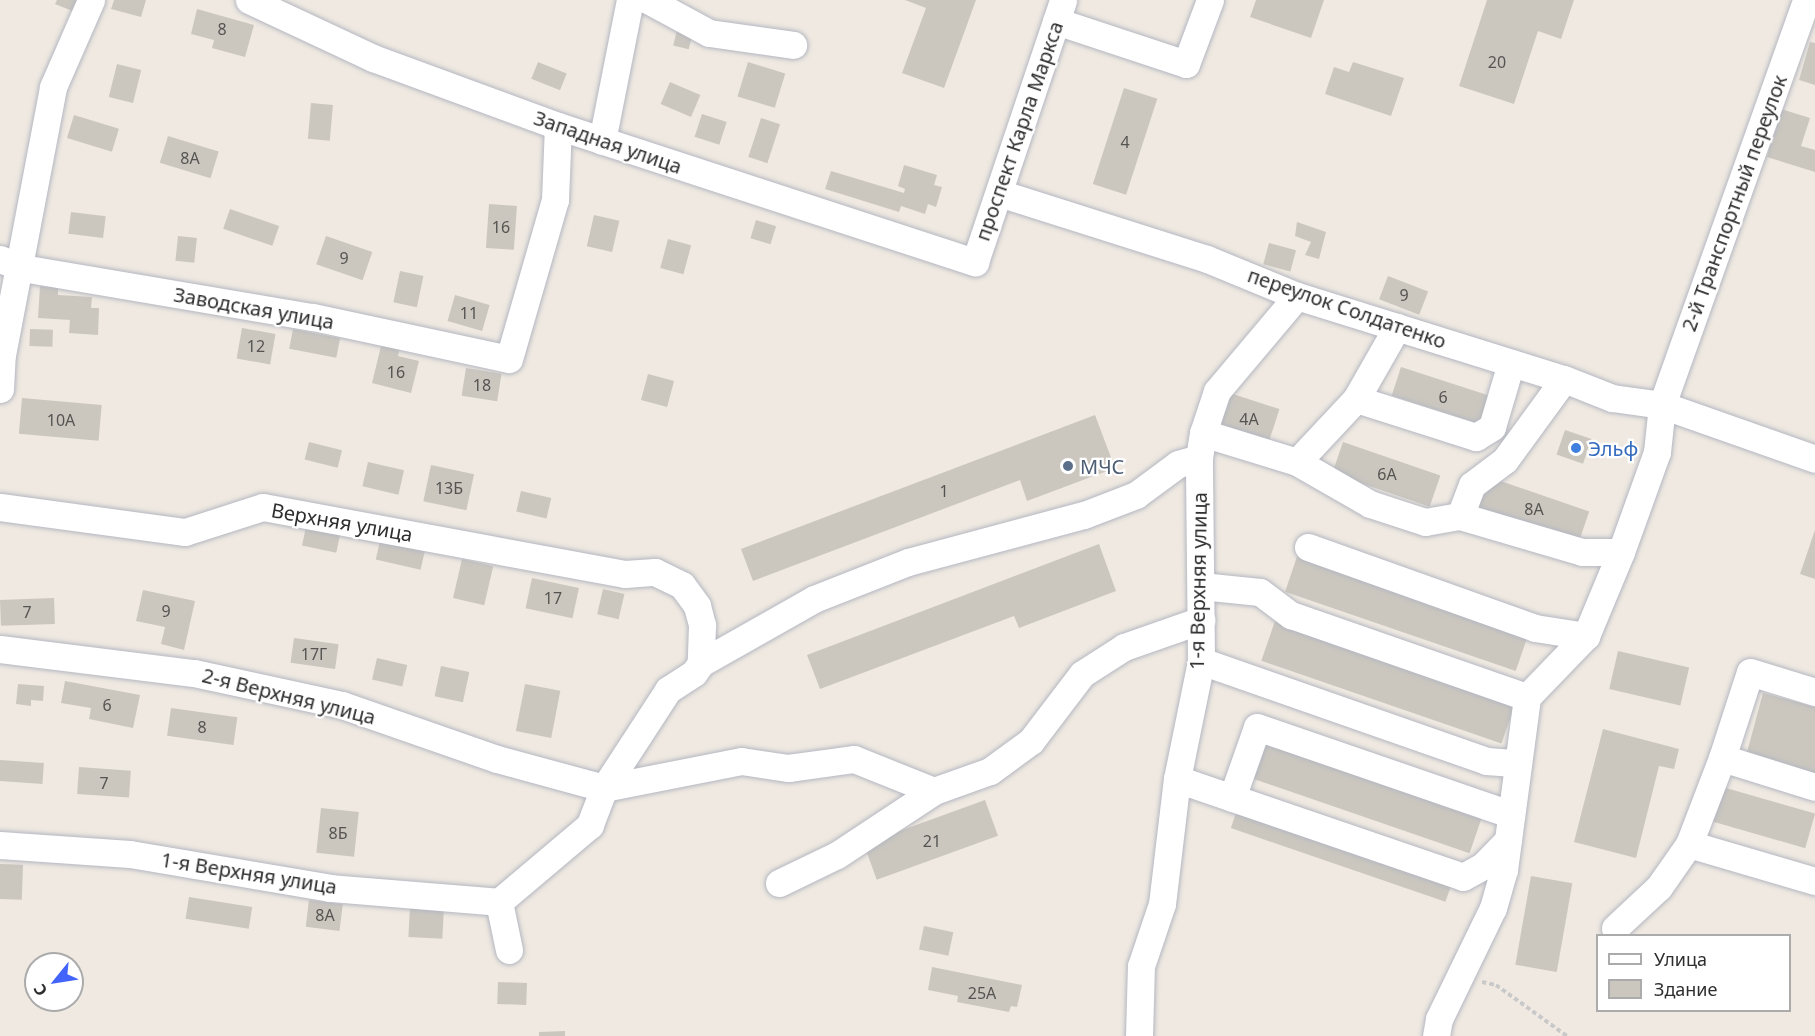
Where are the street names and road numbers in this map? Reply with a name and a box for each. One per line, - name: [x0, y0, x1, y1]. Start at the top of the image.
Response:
- street label: проспект Карла Маркса: [970, 18, 1068, 244]
- street label: 2-й Транспортный переулок: [1676, 72, 1792, 334]
- street label: Западная улица: [531, 105, 685, 179]
- street label: переулок Солдатенко: [1245, 263, 1449, 353]
- street label: Заводская улица: [172, 282, 336, 334]
- street label: 1-я Верхняя улица: [1184, 492, 1212, 670]
- street label: Верхняя улица: [269, 498, 415, 546]
- street label: 2-я Верхняя улица: [200, 663, 378, 729]
- street label: 1-я Верхняя улица: [159, 847, 339, 899]

